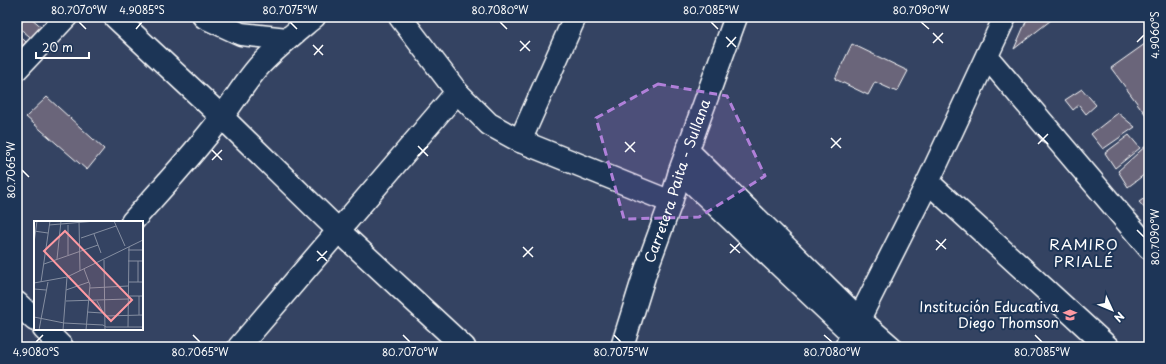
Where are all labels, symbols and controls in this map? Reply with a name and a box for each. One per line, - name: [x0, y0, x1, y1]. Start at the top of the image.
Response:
- text: 80.7070°W: [51, 2, 108, 17]
- text: 4.9085°S: [119, 2, 165, 17]
- text: 80.7075°W: [263, 2, 318, 17]
- text: 80.7080°W: [471, 2, 529, 17]
- text: 80.7085°W: [683, 2, 740, 17]
- text: 80.7090°W: [893, 2, 950, 17]
- text: 4.9060°S: [1147, 11, 1162, 59]
- scale bar: [36, 34, 89, 60]
- text: 20 m: [42, 38, 73, 56]
- street label: Carretera Paita - Sullana: [639, 96, 715, 266]
- text: 80.7065°W: [3, 141, 18, 198]
- text: 80.7090°W: [1147, 208, 1162, 265]
- inset map: [34, 221, 143, 330]
- district label: RAMIRO PRIALÉ: [1049, 232, 1119, 272]
- north arrow: [1092, 290, 1132, 330]
- place label: Institución Educativa Diego Thomson: [919, 296, 1059, 333]
- school or university icon: Institución Educativa Diego Thomson: [1062, 307, 1078, 323]
- text: N: [1110, 308, 1129, 327]
- text: 4.9080°S: [13, 344, 59, 359]
- text: 80.7065°W: [172, 344, 229, 359]
- text: 80.7070°W: [382, 344, 439, 359]
- text: 80.7075°W: [594, 344, 649, 359]
- text: 80.7080°W: [803, 344, 861, 359]
- text: 80.7085°W: [1014, 344, 1071, 359]

